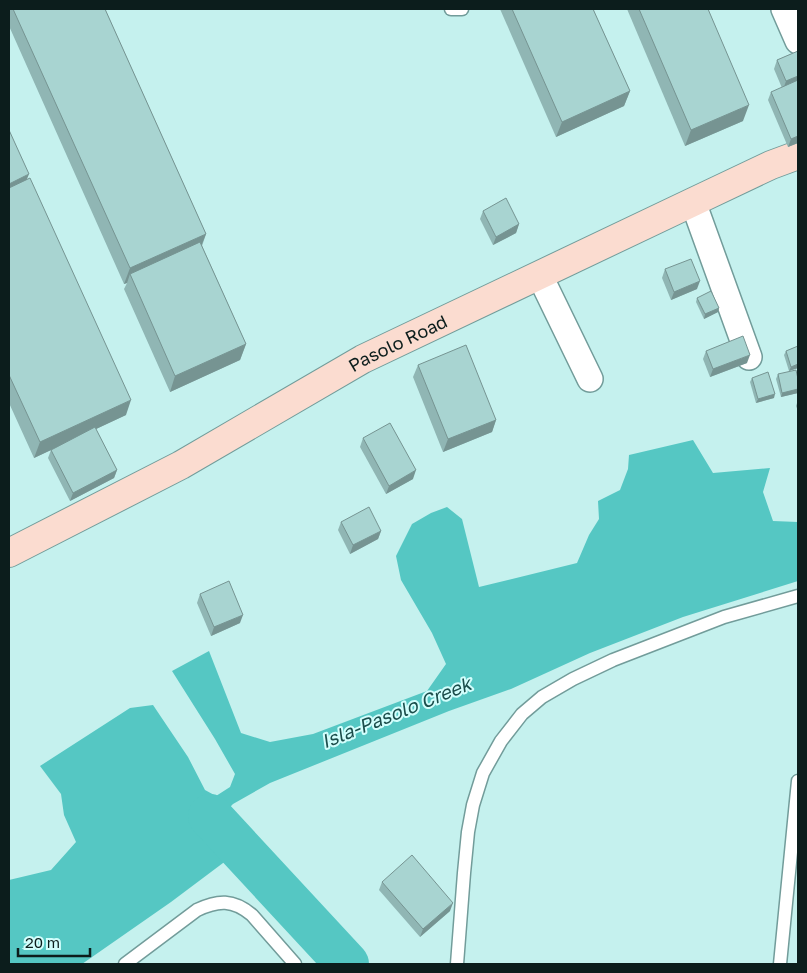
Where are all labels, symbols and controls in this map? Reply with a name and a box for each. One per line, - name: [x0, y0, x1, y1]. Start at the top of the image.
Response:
- street label: Pasolo Road: [344, 310, 451, 376]
- water label: Isla-Pasolo Creek: [318, 671, 476, 753]
- scale bar: [18, 926, 90, 958]
- text: 20 m: [25, 933, 60, 951]

